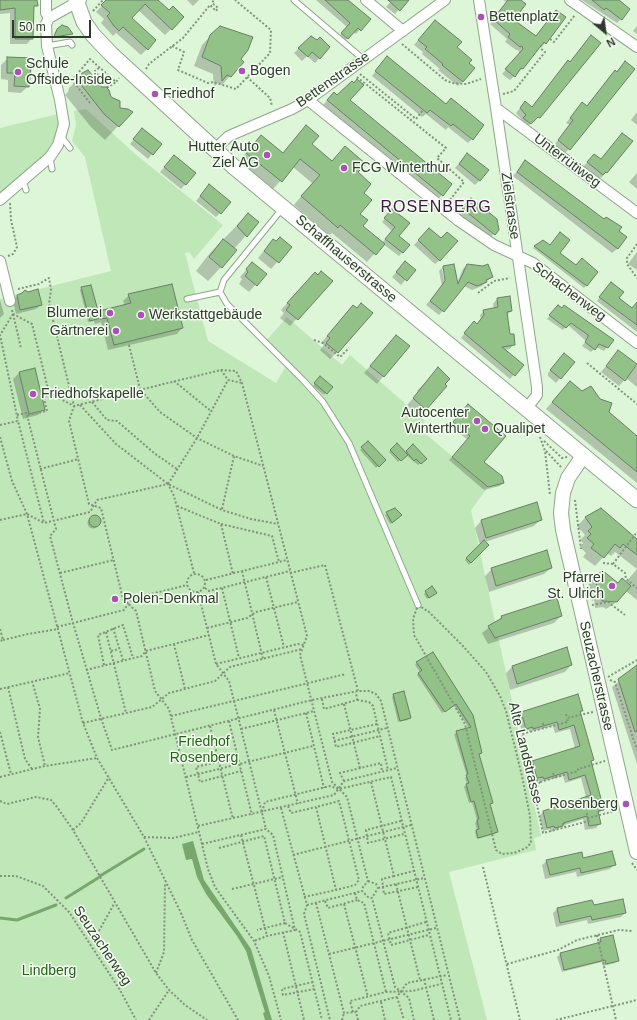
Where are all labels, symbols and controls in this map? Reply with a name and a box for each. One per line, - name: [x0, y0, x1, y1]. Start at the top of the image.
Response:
- place label: Bettenplatz: [489, 9, 559, 25]
- scale bar: [14, 12, 93, 38]
- marker: Bettenplatz: [476, 12, 486, 22]
- north arrow: [585, 12, 625, 52]
- text: 50 m: [19, 20, 46, 34]
- text: N: [604, 35, 617, 50]
- street label: Bettenstrasse: [293, 49, 373, 111]
- place label: Schule Offside-Inside: [26, 56, 112, 88]
- place label: Bogen: [250, 63, 290, 79]
- marker: Bogen: [237, 66, 247, 76]
- marker: Schule Offside-Inside: [13, 67, 23, 77]
- place label: Friedhof: [163, 86, 214, 102]
- marker: Friedhof: [150, 89, 160, 99]
- street label: Unterrütiweg: [530, 130, 604, 192]
- place label: Hutter Auto Ziel AG: [188, 139, 259, 172]
- marker: Hutter Auto Ziel AG: [262, 150, 272, 160]
- place label: FCG Winterthur: [352, 160, 450, 176]
- marker: FCG Winterthur: [339, 163, 349, 173]
- street label: Zielstrasse: [497, 171, 523, 241]
- district label: ROSENBERG: [380, 198, 492, 218]
- street label: Schaffhauserstrasse: [292, 212, 400, 306]
- street label: Schachenweg: [529, 259, 609, 325]
- place label: Blumerei: [47, 305, 102, 321]
- place label: Werkstattgebäude: [149, 307, 262, 323]
- marker: Blumerei: [105, 308, 115, 318]
- marker: Werkstattgebäude: [136, 310, 146, 320]
- place label: Gärtnerei: [50, 323, 108, 339]
- marker: Gärtnerei: [111, 326, 121, 336]
- place label: Friedhofskapelle: [41, 386, 144, 402]
- marker: Friedhofskapelle: [28, 389, 38, 399]
- place label: Autocenter Winterthur: [401, 405, 469, 438]
- marker: Autocenter Winterthur: [472, 416, 482, 426]
- place label: Qualipet: [493, 421, 545, 437]
- marker: Qualipet: [480, 424, 490, 434]
- place label: Pfarrei St. Ulrich: [547, 570, 604, 602]
- marker: Pfarrei St. Ulrich: [607, 581, 617, 591]
- place label: Polen-Denkmal: [123, 591, 219, 607]
- marker: Polen-Denkmal: [110, 594, 120, 604]
- street label: Seuzacherstrasse: [575, 620, 617, 732]
- street label: Alte Landstrasse: [504, 700, 546, 806]
- park label: Friedhof Rosenberg: [170, 734, 238, 766]
- place label: Rosenberg: [550, 796, 618, 812]
- marker: Rosenberg: [621, 799, 631, 809]
- street label: Seuzacherweg: [69, 903, 135, 989]
- park label: Lindberg: [22, 963, 76, 979]

